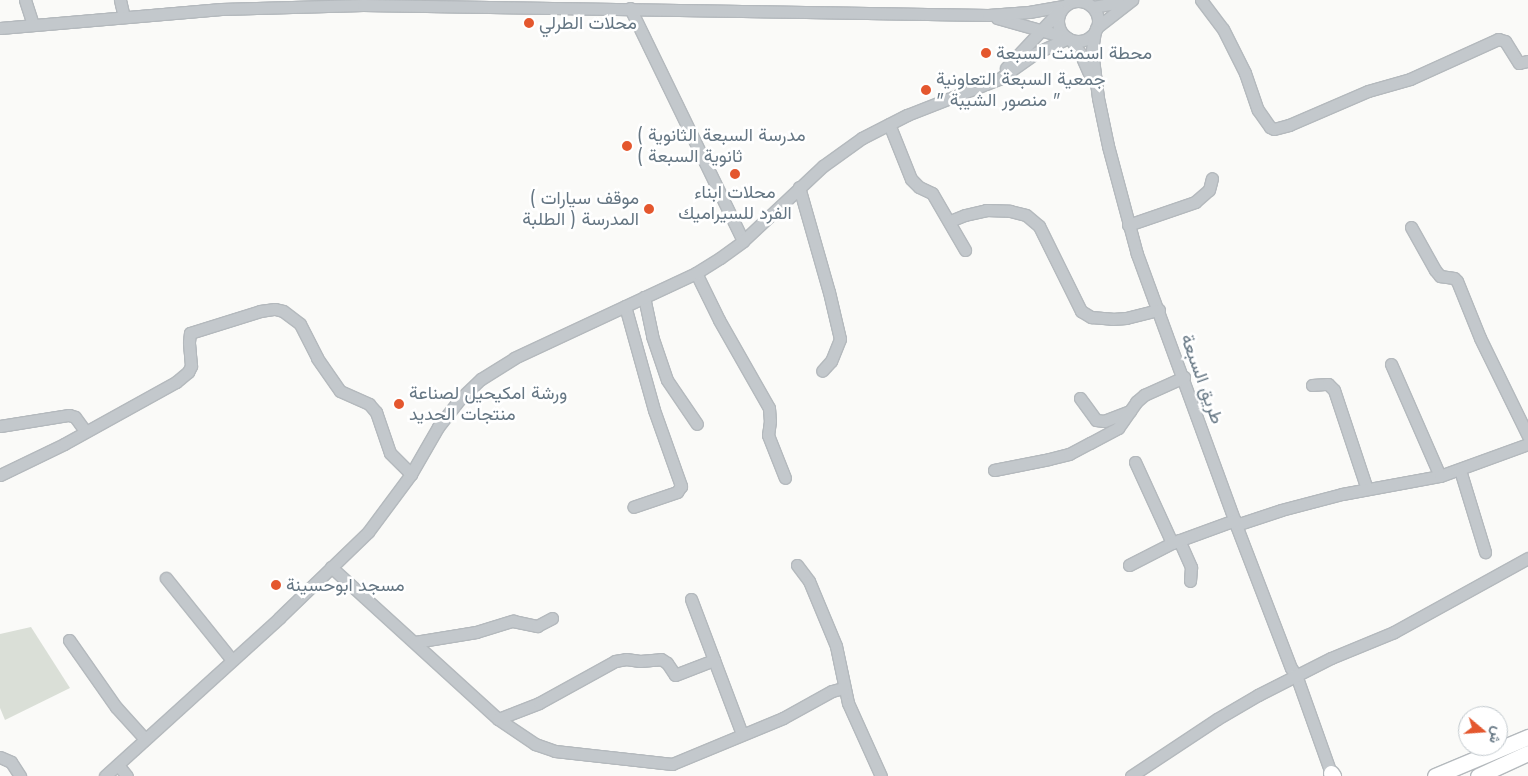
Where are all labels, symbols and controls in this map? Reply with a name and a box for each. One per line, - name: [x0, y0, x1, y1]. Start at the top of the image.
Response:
- place label: محلات الطرلي: [539, 12, 637, 34]
- marker: محلات الطرلي: [523, 17, 535, 29]
- place label: محطة اسمنت السبعة: [996, 42, 1152, 64]
- marker: محطة اسمنت السبعة: [980, 47, 992, 59]
- place label: جمعية السبعة التعاونية " منصور الشيبة ": [936, 69, 1106, 112]
- marker: جمعية السبعة التعاونية " منصور الشيبة ": [920, 84, 932, 96]
- place label: ( مدرسة السبعة الثانوية ( ثانوية السبعة: [637, 125, 806, 168]
- marker: ( مدرسة السبعة الثانوية ( ثانوية السبعة: [621, 140, 633, 152]
- marker: محلات ابناء الفرد للسيراميك: [729, 168, 741, 180]
- place label: محلات ابناء الفرد للسيراميك: [678, 182, 792, 224]
- place label: ( موقف سيارات المدرسة ( الطلبة: [522, 188, 639, 230]
- marker: ( موقف سيارات المدرسة ( الطلبة: [643, 203, 655, 215]
- street label: طريق السبعة: [1176, 331, 1228, 427]
- place label: ورشة امكيحيل لصناعة منتجات الحديد: [409, 383, 567, 426]
- marker: ورشة امكيحيل لصناعة منتجات الحديد: [393, 398, 405, 410]
- place label: مسجد ابوحسينة: [286, 574, 405, 596]
- marker: مسجد ابوحسينة: [270, 579, 282, 591]
- north arrow: [1458, 706, 1508, 756]
- text: ش: [1484, 724, 1508, 746]

